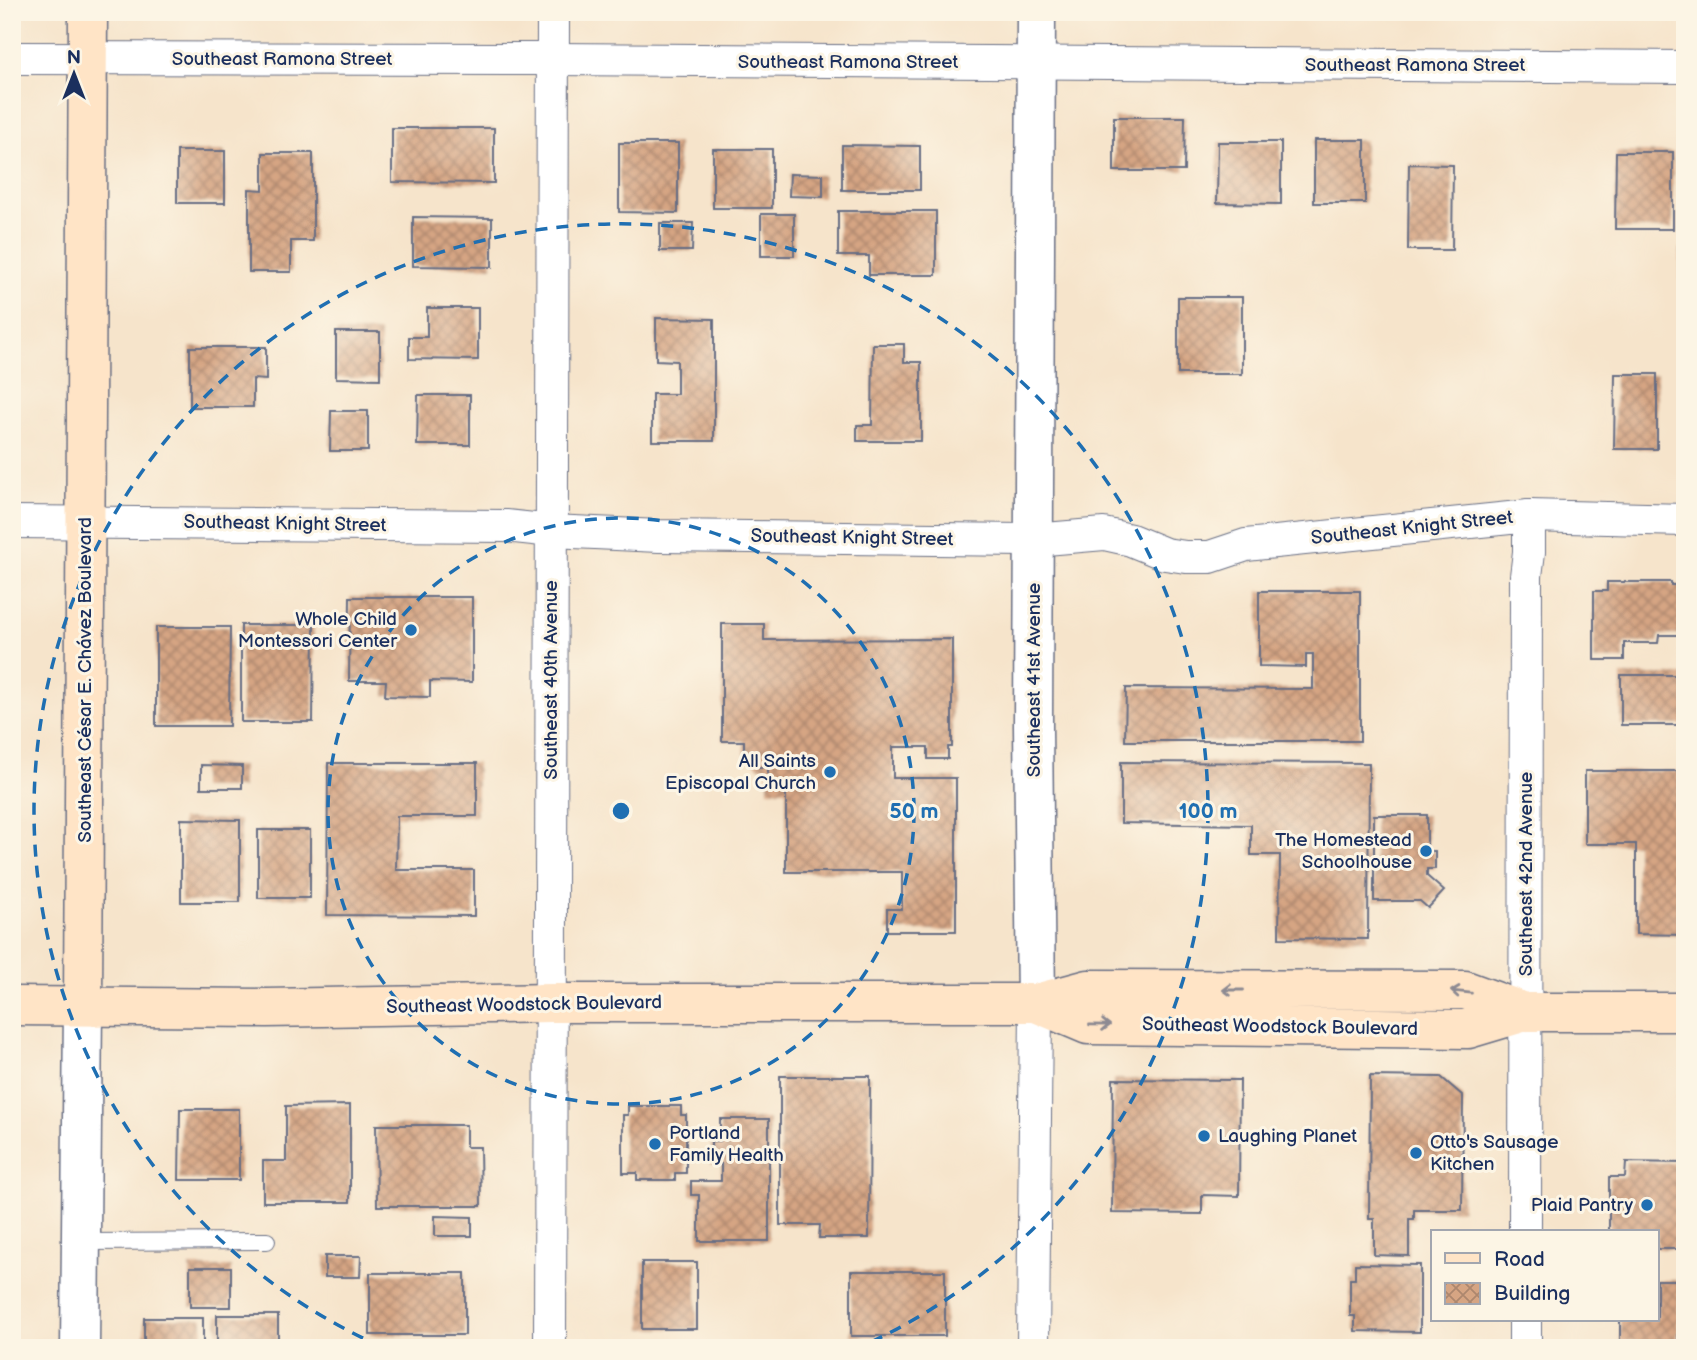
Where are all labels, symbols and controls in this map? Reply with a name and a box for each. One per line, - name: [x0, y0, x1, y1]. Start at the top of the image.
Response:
- north arrow: [38, 38, 108, 108]
- text: N: [67, 47, 81, 70]
- street label: Southeast Ramona Street: [172, 48, 392, 71]
- street label: Southeast Ramona Street: [738, 51, 958, 74]
- street label: Southeast Ramona Street: [1305, 54, 1525, 77]
- street label: Southeast Knight Street: [1310, 506, 1514, 550]
- street label: Southeast Knight Street: [183, 511, 387, 537]
- street label: Southeast César E. Chávez Boulevard: [74, 517, 97, 843]
- street label: Southeast Knight Street: [750, 525, 954, 551]
- street label: Southeast 40th Avenue: [540, 580, 563, 780]
- street label: Southeast 41st Avenue: [1023, 583, 1046, 777]
- place label: Whole Child Montessori Center: [238, 608, 398, 653]
- marker: Whole Child Montessori Center: [403, 622, 419, 638]
- place label: All Saints Episcopal Church: [665, 750, 816, 795]
- marker: All Saints Episcopal Church: [822, 764, 838, 780]
- street label: Southeast 42nd Avenue: [1515, 772, 1538, 976]
- centre of rings: [609, 799, 633, 823]
- text: 50 m: [890, 799, 938, 824]
- text: 100 m: [1179, 799, 1237, 824]
- place label: The Homestead Schoolhouse: [1275, 829, 1412, 874]
- marker: The Homestead Schoolhouse: [1418, 843, 1434, 859]
- one-way arrow: [1222, 983, 1245, 997]
- one-way arrow: [1450, 985, 1473, 998]
- street label: Southeast Woodstock Boulevard: [386, 991, 662, 1019]
- street label: Southeast Woodstock Boulevard: [1142, 1013, 1418, 1041]
- one-way arrow: [1088, 1018, 1111, 1032]
- place label: Portland Family Health: [669, 1122, 784, 1167]
- place label: Laughing Planet: [1218, 1125, 1357, 1148]
- marker: Laughing Planet: [1196, 1128, 1212, 1144]
- place label: Otto's Sausage Kitchen: [1430, 1131, 1558, 1176]
- marker: Portland Family Health: [647, 1136, 663, 1152]
- marker: Otto's Sausage Kitchen: [1408, 1145, 1424, 1161]
- place label: Plaid Pantry: [1531, 1194, 1633, 1217]
- marker: Plaid Pantry: [1639, 1197, 1655, 1213]
- legend: [1431, 1230, 1658, 1322]
- text: Road: [1494, 1247, 1545, 1272]
- text: Building: [1494, 1281, 1570, 1306]

